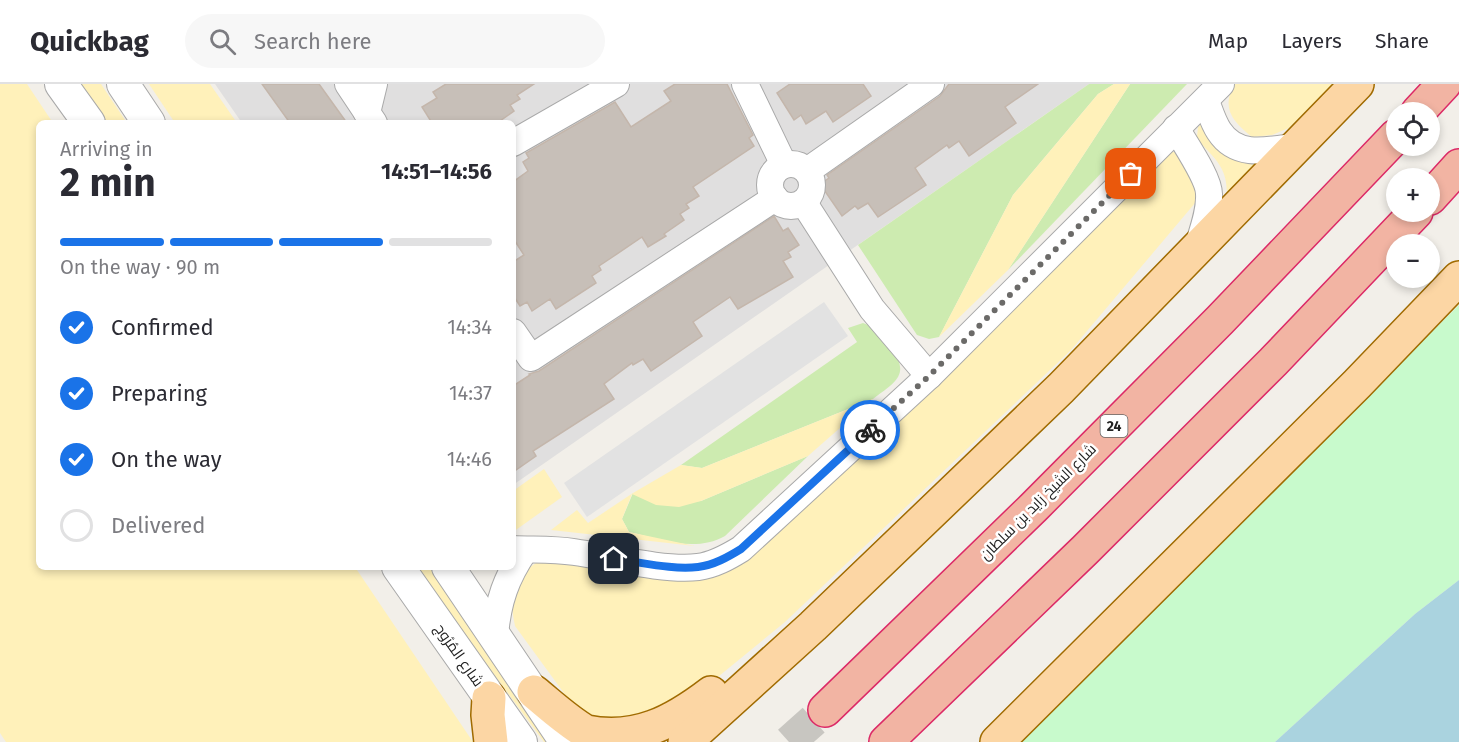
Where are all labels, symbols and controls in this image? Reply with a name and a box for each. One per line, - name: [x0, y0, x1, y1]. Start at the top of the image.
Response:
- search box: [185, 14, 605, 68]
- text: Quickbag: [30, 25, 149, 58]
- icon: search: [206, 25, 239, 58]
- text: Search here: [254, 28, 372, 55]
- text: Map: [1208, 28, 1248, 54]
- text: Layers: [1281, 28, 1342, 54]
- text: Share: [1375, 28, 1429, 54]
- map controls: [1386, 102, 1440, 288]
- button: locate: [1386, 102, 1440, 156]
- text: Arriving in: [60, 137, 153, 161]
- pin: [1105, 148, 1156, 199]
- icon: bag: [1114, 157, 1147, 190]
- text: 14:51–14:56: [381, 158, 492, 185]
- text: 2 min: [60, 160, 156, 206]
- button: +: [1386, 168, 1440, 222]
- button: −: [1386, 234, 1440, 288]
- text: On the way · 90 m: [60, 255, 220, 279]
- icon: check: [60, 311, 93, 344]
- text: Confirmed: [111, 314, 214, 341]
- text: 14:34: [447, 315, 492, 339]
- icon: check: [60, 377, 93, 410]
- text: Preparing: [111, 380, 207, 407]
- text: 14:37: [449, 381, 492, 405]
- courier: [840, 400, 900, 460]
- icon: bike: [854, 414, 887, 447]
- road number: 24: [1100, 415, 1128, 437]
- street label: شارع الشيخ زايد بن سلطان: [976, 440, 1101, 565]
- icon: check: [60, 443, 93, 476]
- text: On the way: [111, 446, 222, 473]
- text: 14:46: [447, 447, 492, 471]
- text: Delivered: [111, 512, 206, 539]
- pin: [588, 533, 639, 584]
- icon: home: [597, 542, 630, 575]
- street label: شارع المُرُوج: [429, 620, 487, 691]

